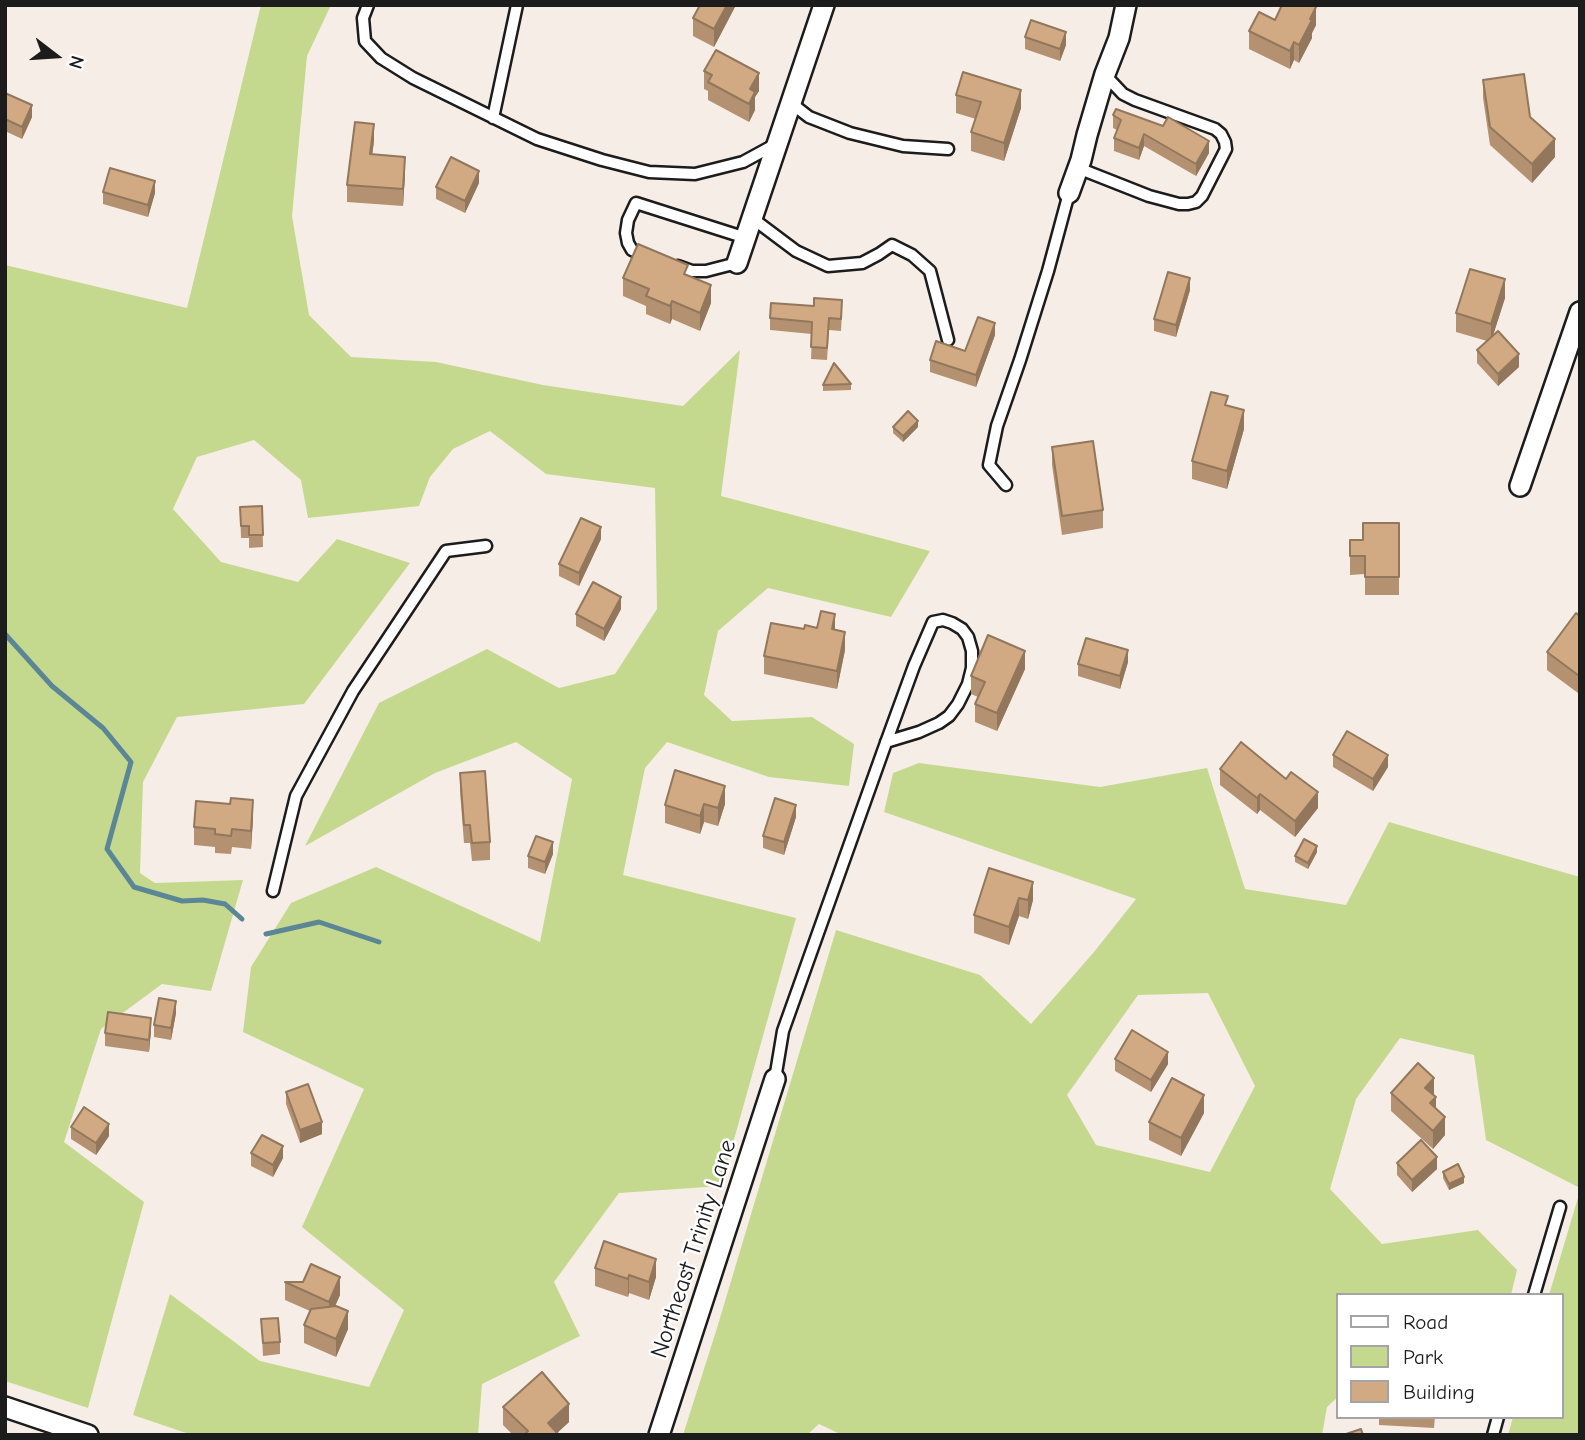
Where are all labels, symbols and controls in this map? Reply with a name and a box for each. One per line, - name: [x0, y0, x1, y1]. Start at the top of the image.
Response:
- north arrow: [21, 21, 91, 91]
- text: N: [64, 53, 88, 71]
- street label: Northeast Trinity Lane: [645, 1136, 743, 1362]
- legend: [1336, 1293, 1564, 1419]
- text: Road: [1403, 1310, 1448, 1334]
- text: Park: [1403, 1345, 1443, 1369]
- text: Building: [1403, 1380, 1475, 1404]

